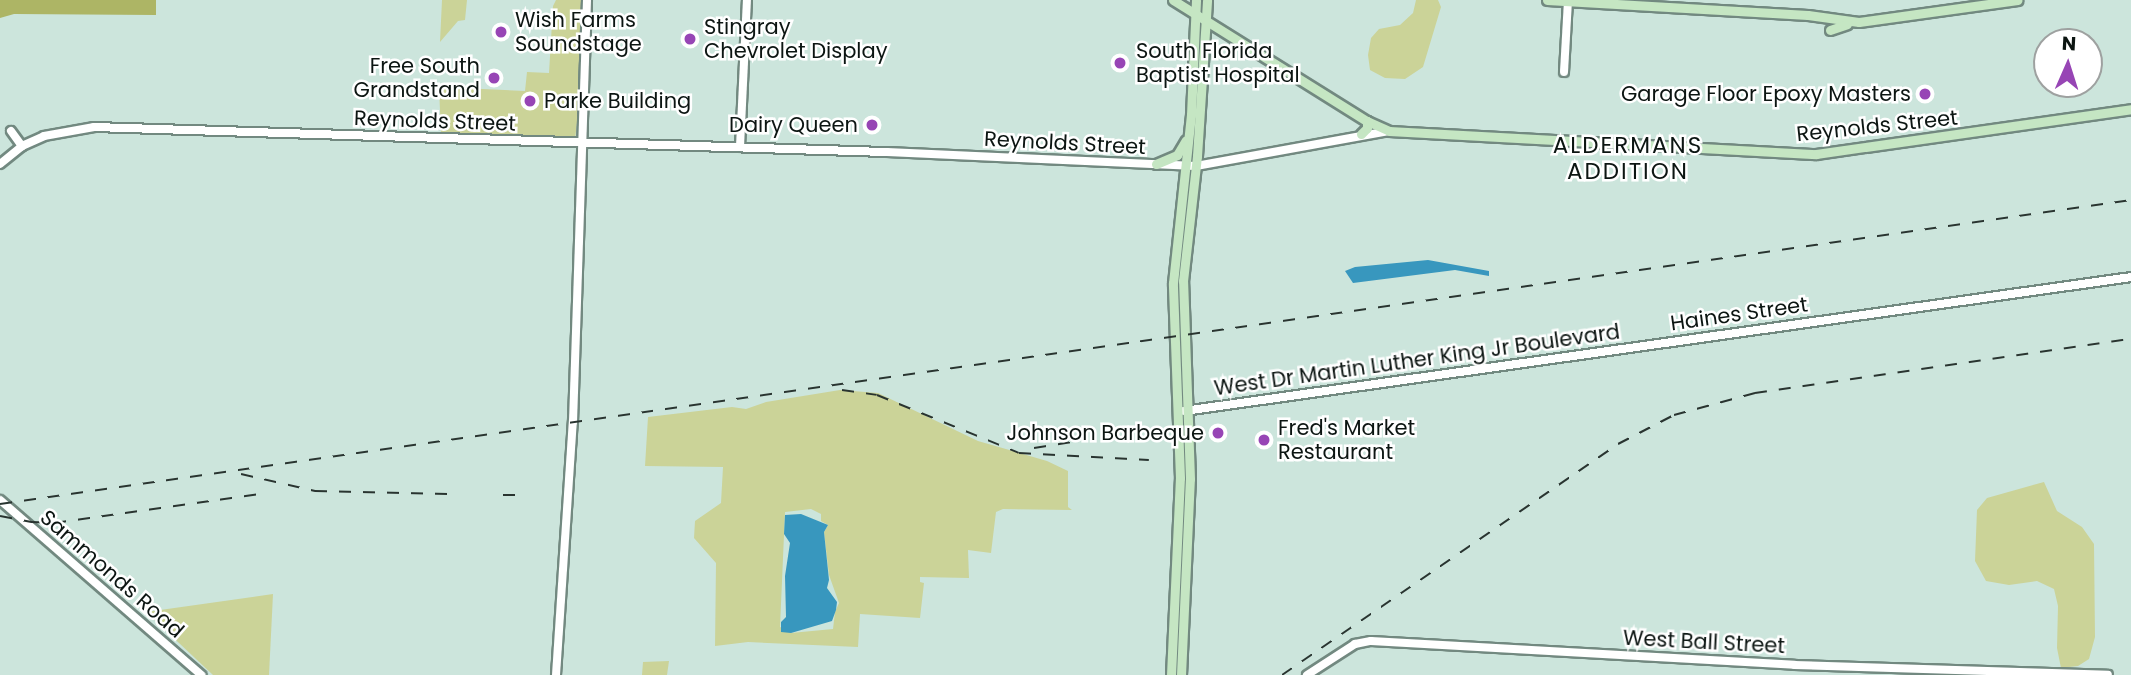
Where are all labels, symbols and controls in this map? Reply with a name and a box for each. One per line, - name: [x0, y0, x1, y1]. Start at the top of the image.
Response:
- place label: Wish Farms Soundstage: [515, 7, 642, 57]
- place label: Stingray Chevrolet Display: [704, 14, 888, 64]
- marker: Wish Farms Soundstage: [493, 24, 509, 40]
- north arrow: [2033, 28, 2103, 98]
- text: N: [2061, 30, 2077, 57]
- marker: Stingray Chevrolet Display: [682, 31, 698, 47]
- place label: South Florida Baptist Hospital: [1136, 38, 1300, 88]
- place label: Free South Grandstand: [354, 53, 480, 103]
- marker: South Florida Baptist Hospital: [1110, 53, 1130, 73]
- marker: Free South Grandstand: [486, 70, 502, 86]
- place label: Garage Floor Epoxy Masters: [1621, 81, 1911, 107]
- marker: Garage Floor Epoxy Masters: [1917, 86, 1933, 102]
- place label: Parke Building: [544, 88, 691, 114]
- marker: Parke Building: [522, 93, 538, 109]
- street label: Reynolds Street: [1795, 105, 1959, 147]
- street label: Reynolds Street: [354, 106, 516, 136]
- place label: Dairy Queen: [729, 112, 858, 138]
- marker: Dairy Queen: [864, 117, 880, 133]
- street label: Reynolds Street: [983, 126, 1147, 160]
- district label: ALDERMANS ADDITION: [1554, 131, 1702, 185]
- street label: Haines Street: [1669, 292, 1809, 336]
- street label: West Dr Martin Luther King Jr Boulevard: [1212, 319, 1622, 401]
- place label: Fred's Market Restaurant: [1278, 415, 1415, 465]
- place label: Johnson Barbeque: [1006, 420, 1204, 446]
- marker: Johnson Barbeque: [1210, 425, 1226, 441]
- marker: Fred's Market Restaurant: [1256, 432, 1272, 448]
- street label: Sammonds Road: [35, 505, 189, 643]
- street label: West Ball Street: [1622, 625, 1786, 659]

